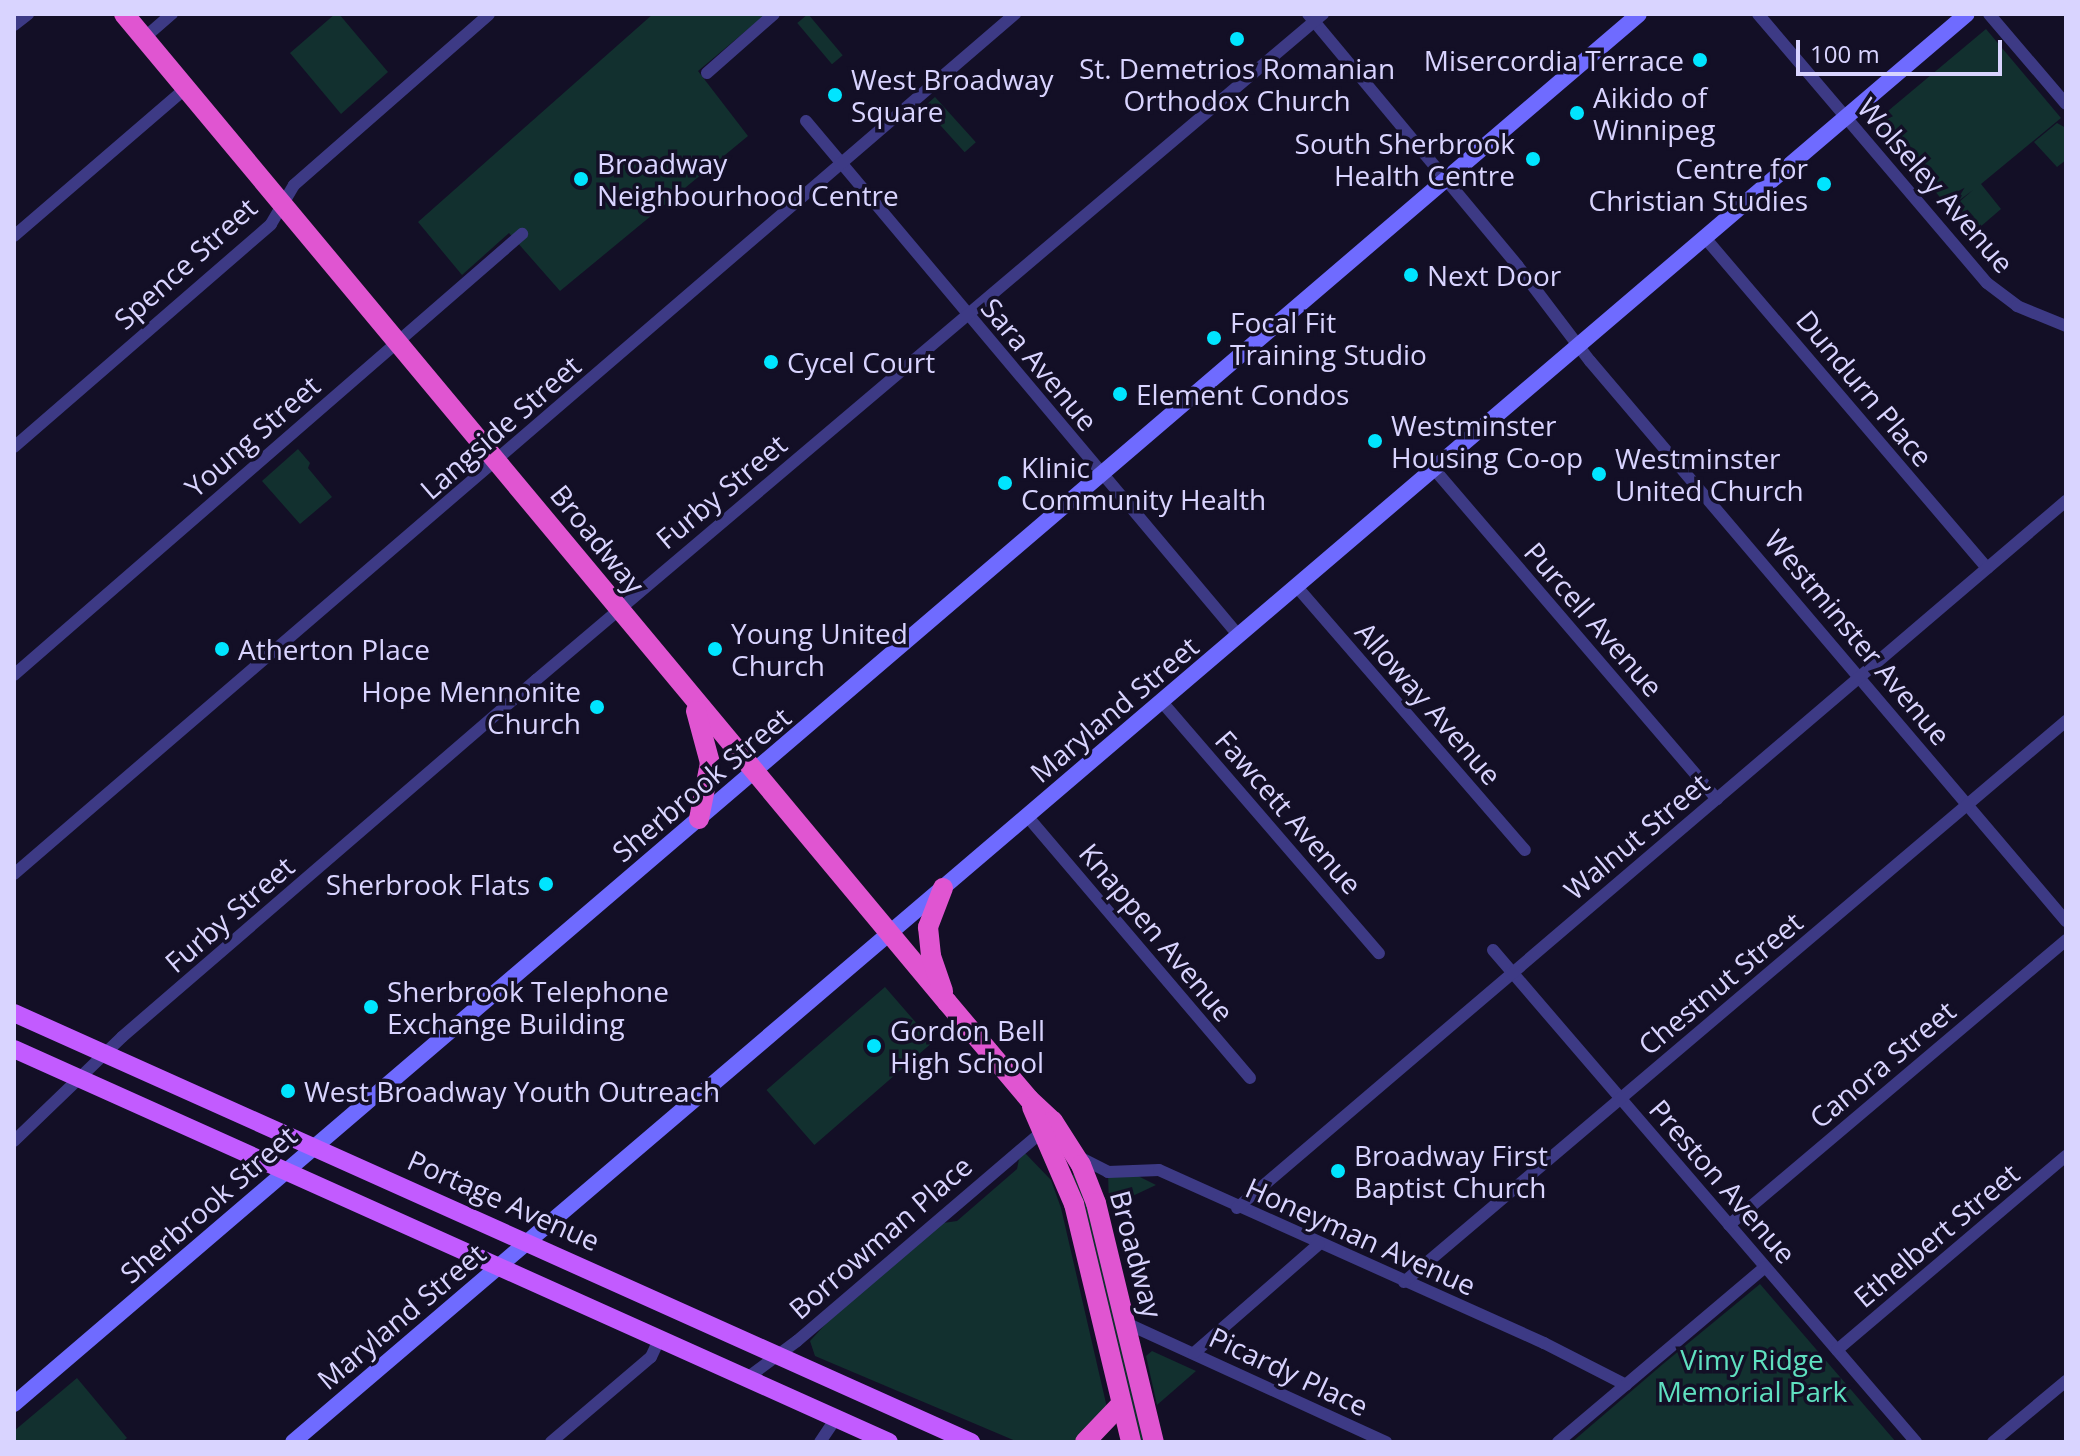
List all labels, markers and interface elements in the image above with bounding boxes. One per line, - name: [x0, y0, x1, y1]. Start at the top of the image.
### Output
- scale bar: [1800, 24, 2006, 74]
- marker: St. Demetrios Romanian Orthodox Church: [1228, 30, 1246, 48]
- text: 100 m: [1810, 37, 1880, 70]
- place label: Misercordia Terrace: [1424, 43, 1684, 77]
- place label: St. Demetrios Romanian Orthodox Church: [1079, 51, 1395, 117]
- marker: Misercordia Terrace: [1691, 51, 1709, 69]
- place label: West Broadway Square: [851, 62, 1054, 128]
- place label: Aikido of Winnipeg: [1593, 80, 1715, 146]
- marker: West Broadway Square: [826, 86, 844, 104]
- street label: Wolseley Avenue: [1851, 91, 2021, 279]
- marker: Aikido of Winnipeg: [1568, 104, 1586, 122]
- place label: South Sherbrook Health Centre: [1295, 126, 1515, 192]
- place label: Broadway Neighbourhood Centre: [597, 146, 899, 212]
- marker: South Sherbrook Health Centre: [1522, 148, 1544, 170]
- place label: Centre for Christian Studies: [1589, 151, 1808, 217]
- marker: Broadway Neighbourhood Centre: [572, 170, 590, 188]
- marker: Centre for Christian Studies: [1815, 175, 1833, 193]
- street label: Spence Street: [107, 190, 263, 336]
- place label: Next Door: [1427, 258, 1561, 292]
- marker: Next Door: [1402, 266, 1420, 284]
- street label: Sara Avenue: [975, 291, 1105, 437]
- street label: Dundurn Place: [1790, 303, 1940, 473]
- place label: Focal Fit Training Studio: [1230, 305, 1427, 371]
- marker: Focal Fit Training Studio: [1205, 329, 1223, 347]
- place label: Cycel Court: [787, 345, 935, 379]
- street label: Langside Street: [413, 348, 587, 506]
- marker: Cycel Court: [762, 353, 780, 371]
- street label: Young Street: [178, 368, 326, 504]
- place label: Element Condos: [1136, 377, 1349, 411]
- marker: Element Condos: [1111, 385, 1129, 403]
- place label: Westminster Housing Co-op: [1391, 408, 1583, 474]
- street label: Furby Street: [649, 427, 793, 555]
- marker: Westminster Housing Co-op: [1366, 432, 1384, 450]
- place label: Westminster United Church: [1615, 441, 1804, 507]
- place label: Klinic Community Health: [1021, 450, 1266, 516]
- marker: Westminster United Church: [1590, 465, 1608, 483]
- marker: Klinic Community Health: [996, 474, 1014, 492]
- street label: Broadway: [544, 478, 652, 600]
- street label: Westminster Avenue: [1758, 523, 1958, 751]
- street label: Purcell Avenue: [1518, 535, 1670, 703]
- street label: Alloway Avenue: [1349, 615, 1509, 791]
- place label: Young United Church: [731, 616, 908, 682]
- street label: Maryland Street: [1023, 629, 1205, 789]
- place label: Atherton Place: [238, 632, 430, 666]
- marker: Atherton Place: [213, 640, 231, 658]
- marker: Young United Church: [706, 640, 724, 658]
- place label: Hope Mennonite Church: [361, 674, 581, 740]
- marker: Hope Mennonite Church: [588, 698, 606, 716]
- street label: Sherbrook Street: [605, 700, 797, 868]
- street label: Fawcett Avenue: [1209, 723, 1369, 901]
- street label: Walnut Street: [1557, 766, 1715, 906]
- street label: Knappen Avenue: [1073, 836, 1241, 1028]
- street label: Furby Street: [158, 849, 300, 979]
- place label: Sherbrook Flats: [326, 867, 530, 901]
- marker: Sherbrook Flats: [537, 875, 555, 893]
- street label: Chestnut Street: [1631, 905, 1809, 1061]
- place label: Sherbrook Telephone Exchange Building: [387, 974, 669, 1040]
- street label: Canora Street: [1802, 993, 1962, 1135]
- marker: Sherbrook Telephone Exchange Building: [362, 998, 380, 1016]
- place label: Gordon Bell High School: [890, 1013, 1045, 1079]
- marker: Gordon Bell High School: [865, 1037, 883, 1055]
- place label: West Broadway Youth Outreach: [304, 1074, 720, 1108]
- marker: West Broadway Youth Outreach: [279, 1082, 297, 1100]
- street label: Preston Avenue: [1643, 1092, 1803, 1270]
- street label: Sherbrook Street: [113, 1118, 303, 1290]
- place label: Broadway First Baptist Church: [1354, 1138, 1548, 1204]
- street label: Portage Avenue: [403, 1143, 605, 1257]
- street label: Borrowman Place: [782, 1149, 978, 1325]
- street label: Ethelbert Street: [1847, 1156, 2025, 1314]
- marker: Broadway First Baptist Church: [1329, 1162, 1347, 1180]
- street label: Honeyman Avenue: [1241, 1170, 1481, 1302]
- street label: Broadway: [1104, 1187, 1170, 1321]
- street label: Maryland Street: [310, 1236, 492, 1396]
- street label: Picardy Place: [1204, 1320, 1374, 1422]
- park label: Vimy Ridge Memorial Park: [1657, 1342, 1847, 1408]

